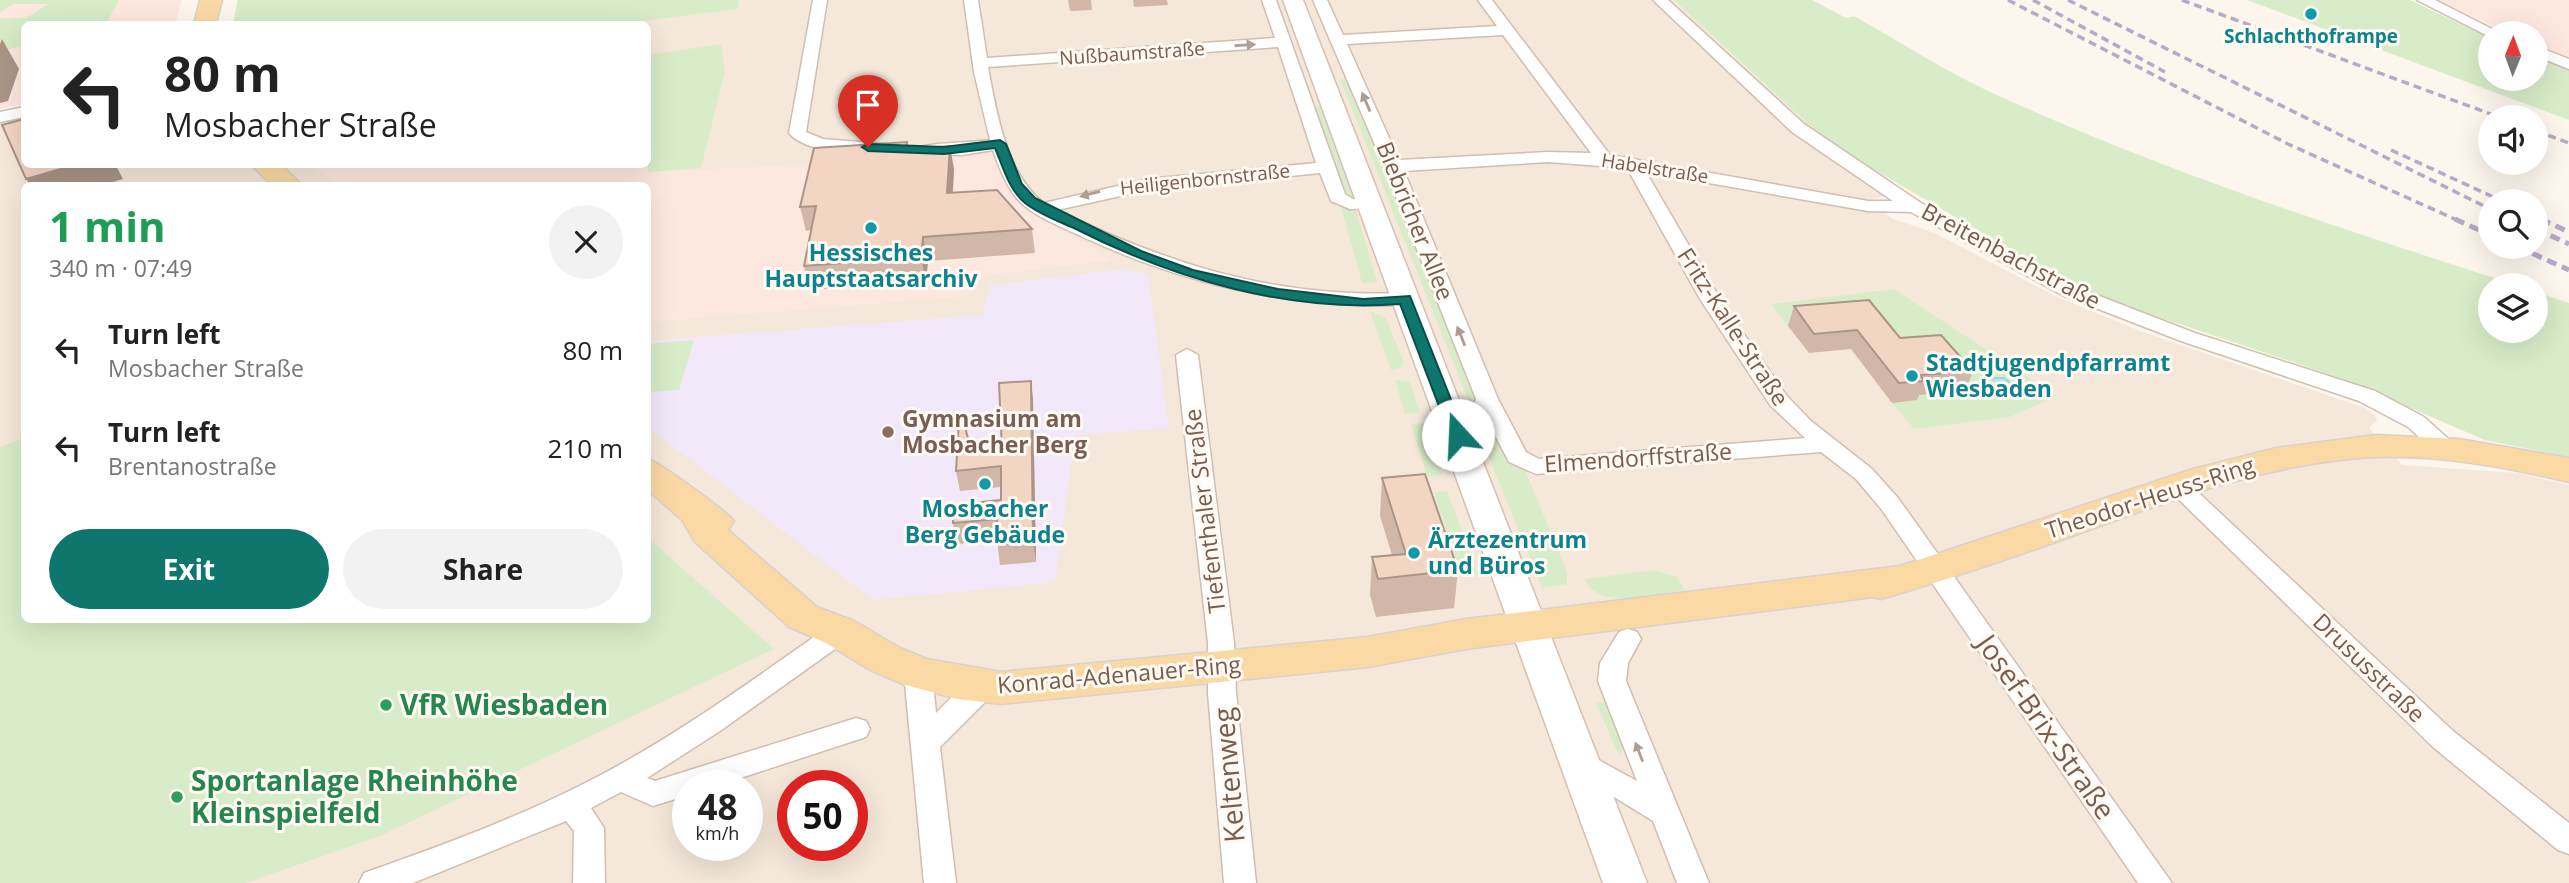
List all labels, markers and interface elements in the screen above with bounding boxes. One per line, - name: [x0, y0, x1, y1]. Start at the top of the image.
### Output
- marker: Schlachthoframpe: [2303, 6, 2319, 22]
- north arrow: [2478, 21, 2548, 91]
- map controls: [2478, 21, 2548, 343]
- place label: Schlachthoframpe: [2224, 23, 2398, 49]
- street label: Nußbaumstraße: [1058, 35, 1206, 71]
- one-way arrow: [1234, 39, 1256, 50]
- text: 80 m: [164, 40, 281, 106]
- icon: left: [49, 49, 140, 140]
- pin: [838, 75, 898, 147]
- icon: arrive: [849, 86, 887, 124]
- one-way arrow: [1360, 92, 1372, 112]
- text: Mosbacher Straße: [164, 103, 437, 146]
- button: sound: [2478, 105, 2548, 175]
- street label: Biebricher Allee: [1370, 137, 1462, 305]
- street label: Habelstraße: [1599, 147, 1711, 189]
- street label: Heiligenbornstraße: [1119, 157, 1291, 201]
- one-way arrow: [1079, 189, 1101, 200]
- button: search: [2478, 189, 2548, 259]
- street label: Breitenbachstraße: [1916, 194, 2107, 316]
- text: 1 min: [49, 197, 166, 254]
- button: close: [549, 205, 623, 279]
- marker: Hessisches Hauptstaatsarchiv: [863, 220, 879, 236]
- place label: Hessisches Hauptstaatsarchiv: [764, 236, 978, 294]
- street label: Fritz-Kalle-Straße: [1671, 241, 1797, 412]
- text: 340 m · 07:49: [49, 252, 192, 284]
- button: layers: [2478, 273, 2548, 343]
- text: Turn left: [108, 316, 220, 352]
- one-way arrow: [1456, 325, 1467, 346]
- icon: left: [49, 331, 87, 369]
- text: 80 m: [562, 332, 623, 368]
- place label: Stadtjugendpfarramt Wiesbaden: [1926, 346, 2170, 404]
- text: Mosbacher Straße: [108, 352, 304, 384]
- marker: Stadtjugendpfarramt Wiesbaden: [1904, 368, 1920, 384]
- position arrow: [1421, 398, 1495, 472]
- place label: Gymnasium am Mosbacher Berg: [902, 402, 1087, 460]
- street label: Tiefenthaler Straße: [1176, 407, 1232, 615]
- text: Turn left: [108, 414, 220, 450]
- marker: Gymnasium am Mosbacher Berg: [880, 424, 896, 440]
- icon: left: [49, 429, 87, 467]
- text: 210 m: [548, 430, 623, 466]
- street label: Elmendorffstraße: [1543, 434, 1733, 480]
- street label: Theodor-Heuss-Ring: [2041, 448, 2259, 546]
- text: Brentanostraße: [108, 450, 277, 482]
- marker: Mosbacher Berg Gebäude: [977, 476, 993, 492]
- place label: Mosbacher Berg Gebäude: [905, 492, 1065, 550]
- place label: Ärztezentrum und Büros: [1428, 523, 1587, 581]
- button: Exit: [49, 529, 329, 609]
- button: Share: [343, 529, 623, 609]
- marker: Ärztezentrum und Büros: [1406, 545, 1422, 561]
- street label: Drususstraße: [2307, 605, 2433, 729]
- street label: Josef-Brix-Straße: [1967, 624, 2125, 826]
- street label: Konrad-Adenauer-Ring: [996, 647, 1243, 701]
- place label: VfR Wiesbaden: [400, 685, 608, 723]
- marker: VfR Wiesbaden: [378, 697, 394, 713]
- street label: Keltenweg: [1203, 706, 1253, 844]
- one-way arrow: [1633, 742, 1644, 763]
- place label: Sportanlage Rheinhöhe Kleinspielfeld: [191, 761, 518, 831]
- speed limit sign: 50: [777, 770, 868, 861]
- text: 48: [697, 783, 738, 830]
- marker: Sportanlage Rheinhöhe Kleinspielfeld: [169, 789, 185, 805]
- text: km/h: [696, 821, 739, 845]

